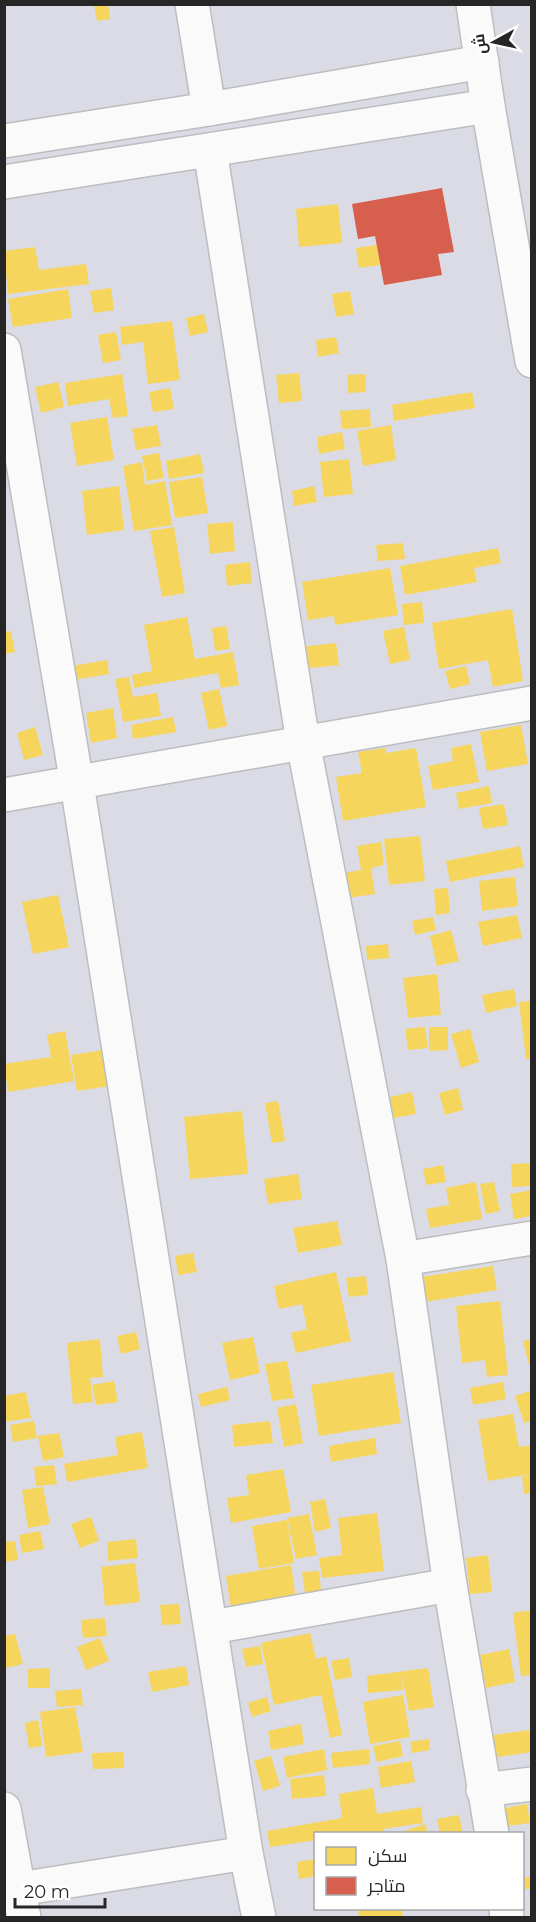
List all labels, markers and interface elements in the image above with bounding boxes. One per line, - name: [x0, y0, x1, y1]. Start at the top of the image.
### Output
- north arrow: [464, 12, 524, 72]
- text: ش: [469, 33, 490, 56]
- legend: [314, 1832, 524, 1910]
- text: سكن: [368, 1845, 407, 1867]
- scale bar: [15, 1871, 105, 1909]
- text: متاجر: [367, 1875, 406, 1897]
- text: 20 m: [24, 1881, 70, 1903]

